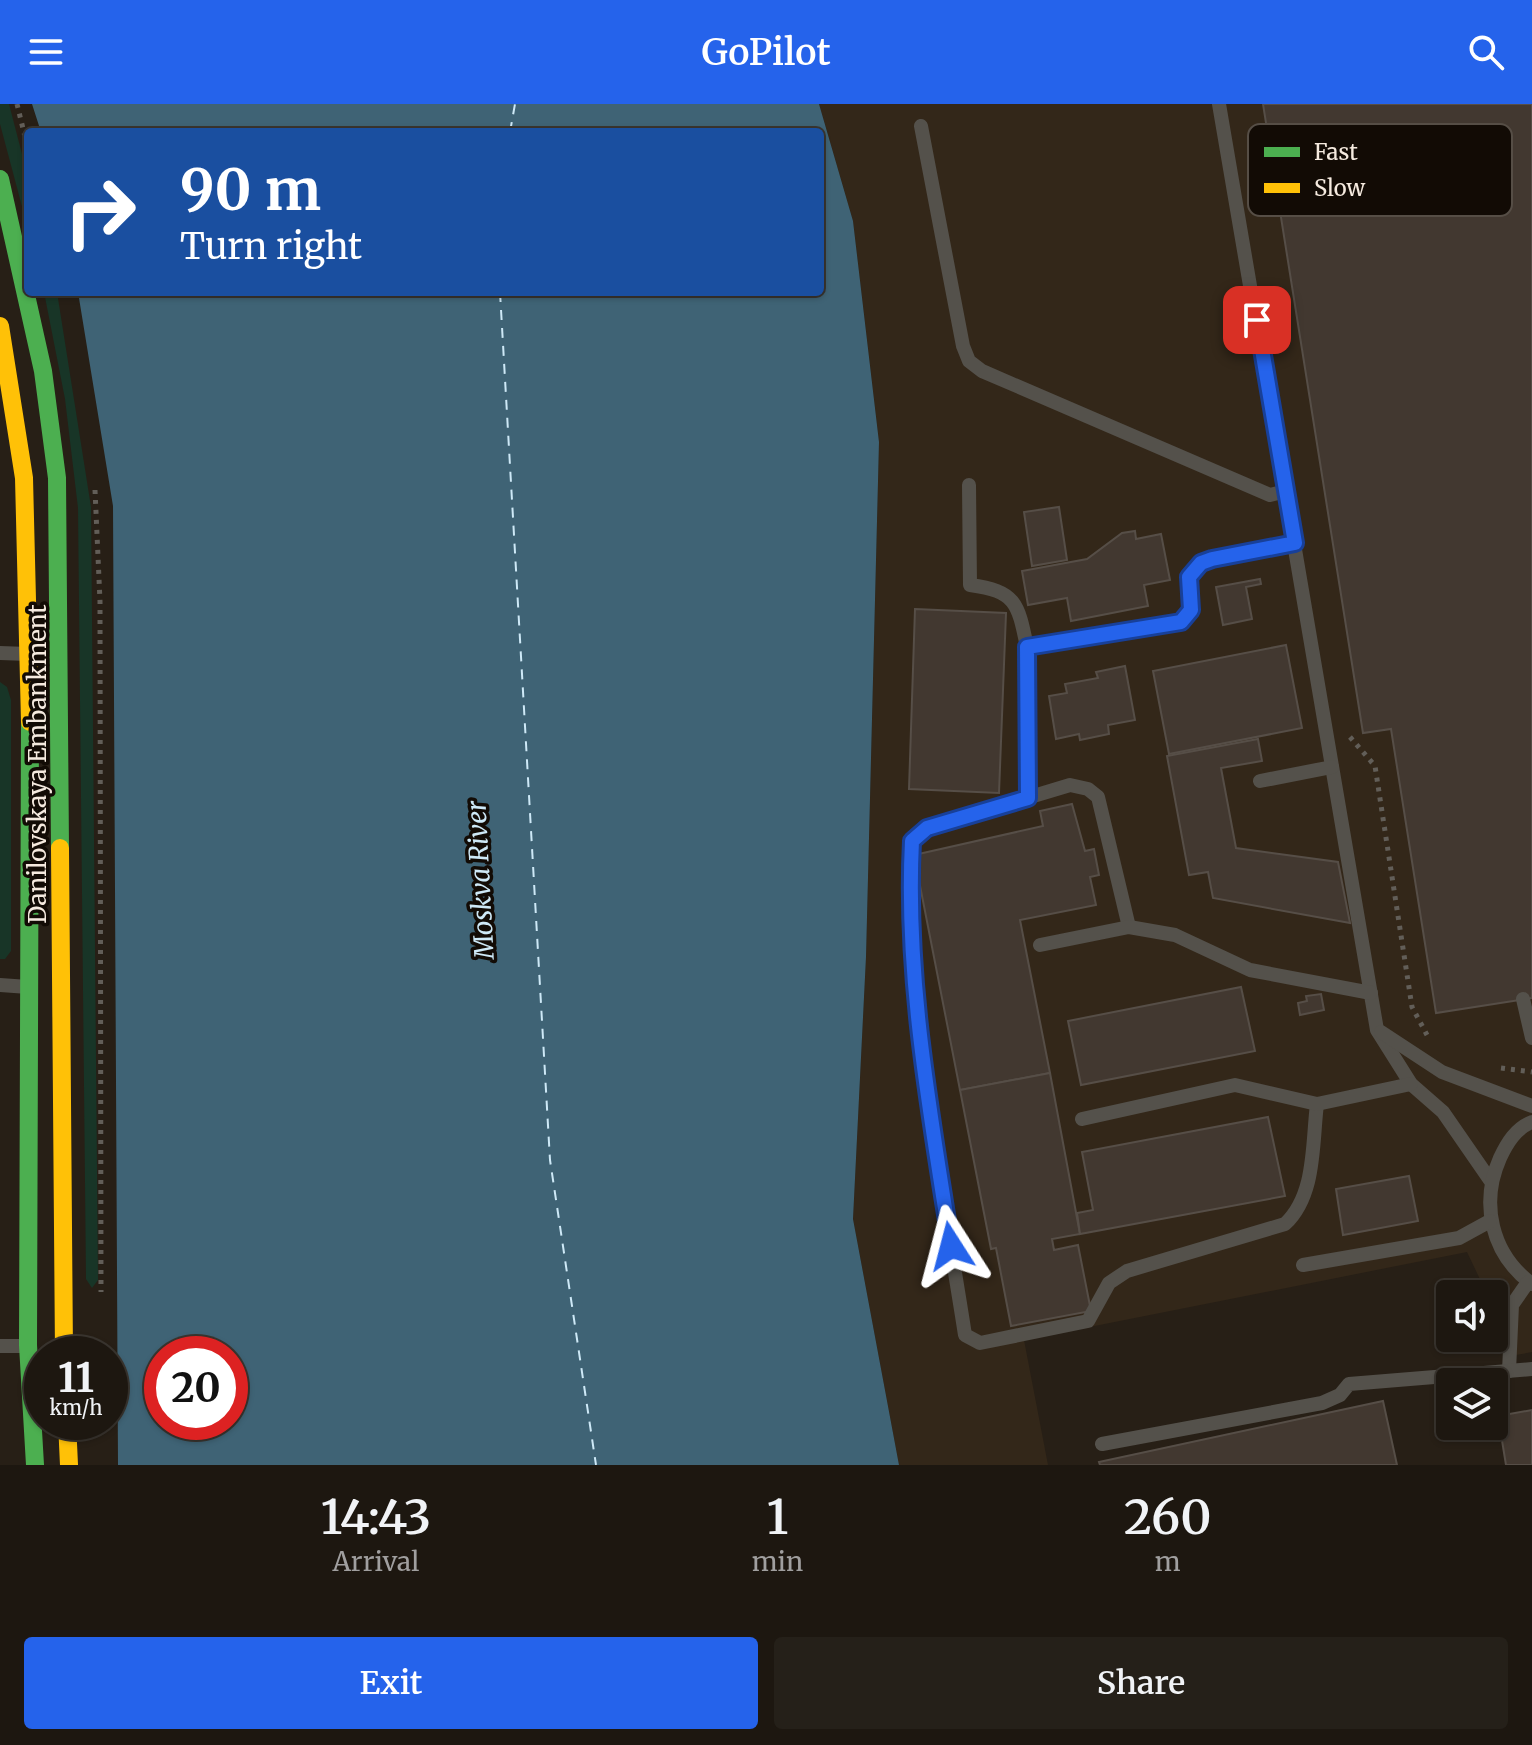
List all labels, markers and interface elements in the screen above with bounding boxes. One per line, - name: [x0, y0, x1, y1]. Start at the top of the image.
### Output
- icon: menu: [24, 30, 68, 74]
- text: GoPilot: [701, 30, 831, 75]
- icon: search: [1464, 30, 1508, 74]
- legend: [1248, 124, 1512, 216]
- text: Fast: [1314, 138, 1358, 166]
- text: 90 m: [180, 155, 321, 225]
- icon: right: [48, 160, 152, 264]
- text: Slow: [1314, 174, 1365, 202]
- text: Turn right: [180, 224, 362, 269]
- pin: [1223, 286, 1291, 354]
- icon: arrive: [1235, 298, 1279, 342]
- street label: Danilovskaya Embankment: [22, 604, 53, 924]
- water label: Moskva River: [459, 799, 501, 961]
- position arrow: [909, 1204, 993, 1288]
- map controls: [1436, 1280, 1508, 1440]
- button: sound: [1436, 1280, 1508, 1352]
- speed limit sign: 20: [144, 1336, 248, 1440]
- text: 11: [58, 1353, 94, 1403]
- button: layers: [1436, 1368, 1508, 1440]
- text: km/h: [50, 1395, 102, 1420]
- text: 14:43: [321, 1487, 431, 1547]
- text: 1: [766, 1487, 788, 1547]
- text: 260: [1124, 1487, 1211, 1547]
- text: Arrival: [332, 1545, 419, 1578]
- text: min: [752, 1545, 803, 1578]
- text: m: [1155, 1545, 1180, 1578]
- button: Exit: [24, 1637, 758, 1729]
- button: Share: [774, 1637, 1508, 1729]

